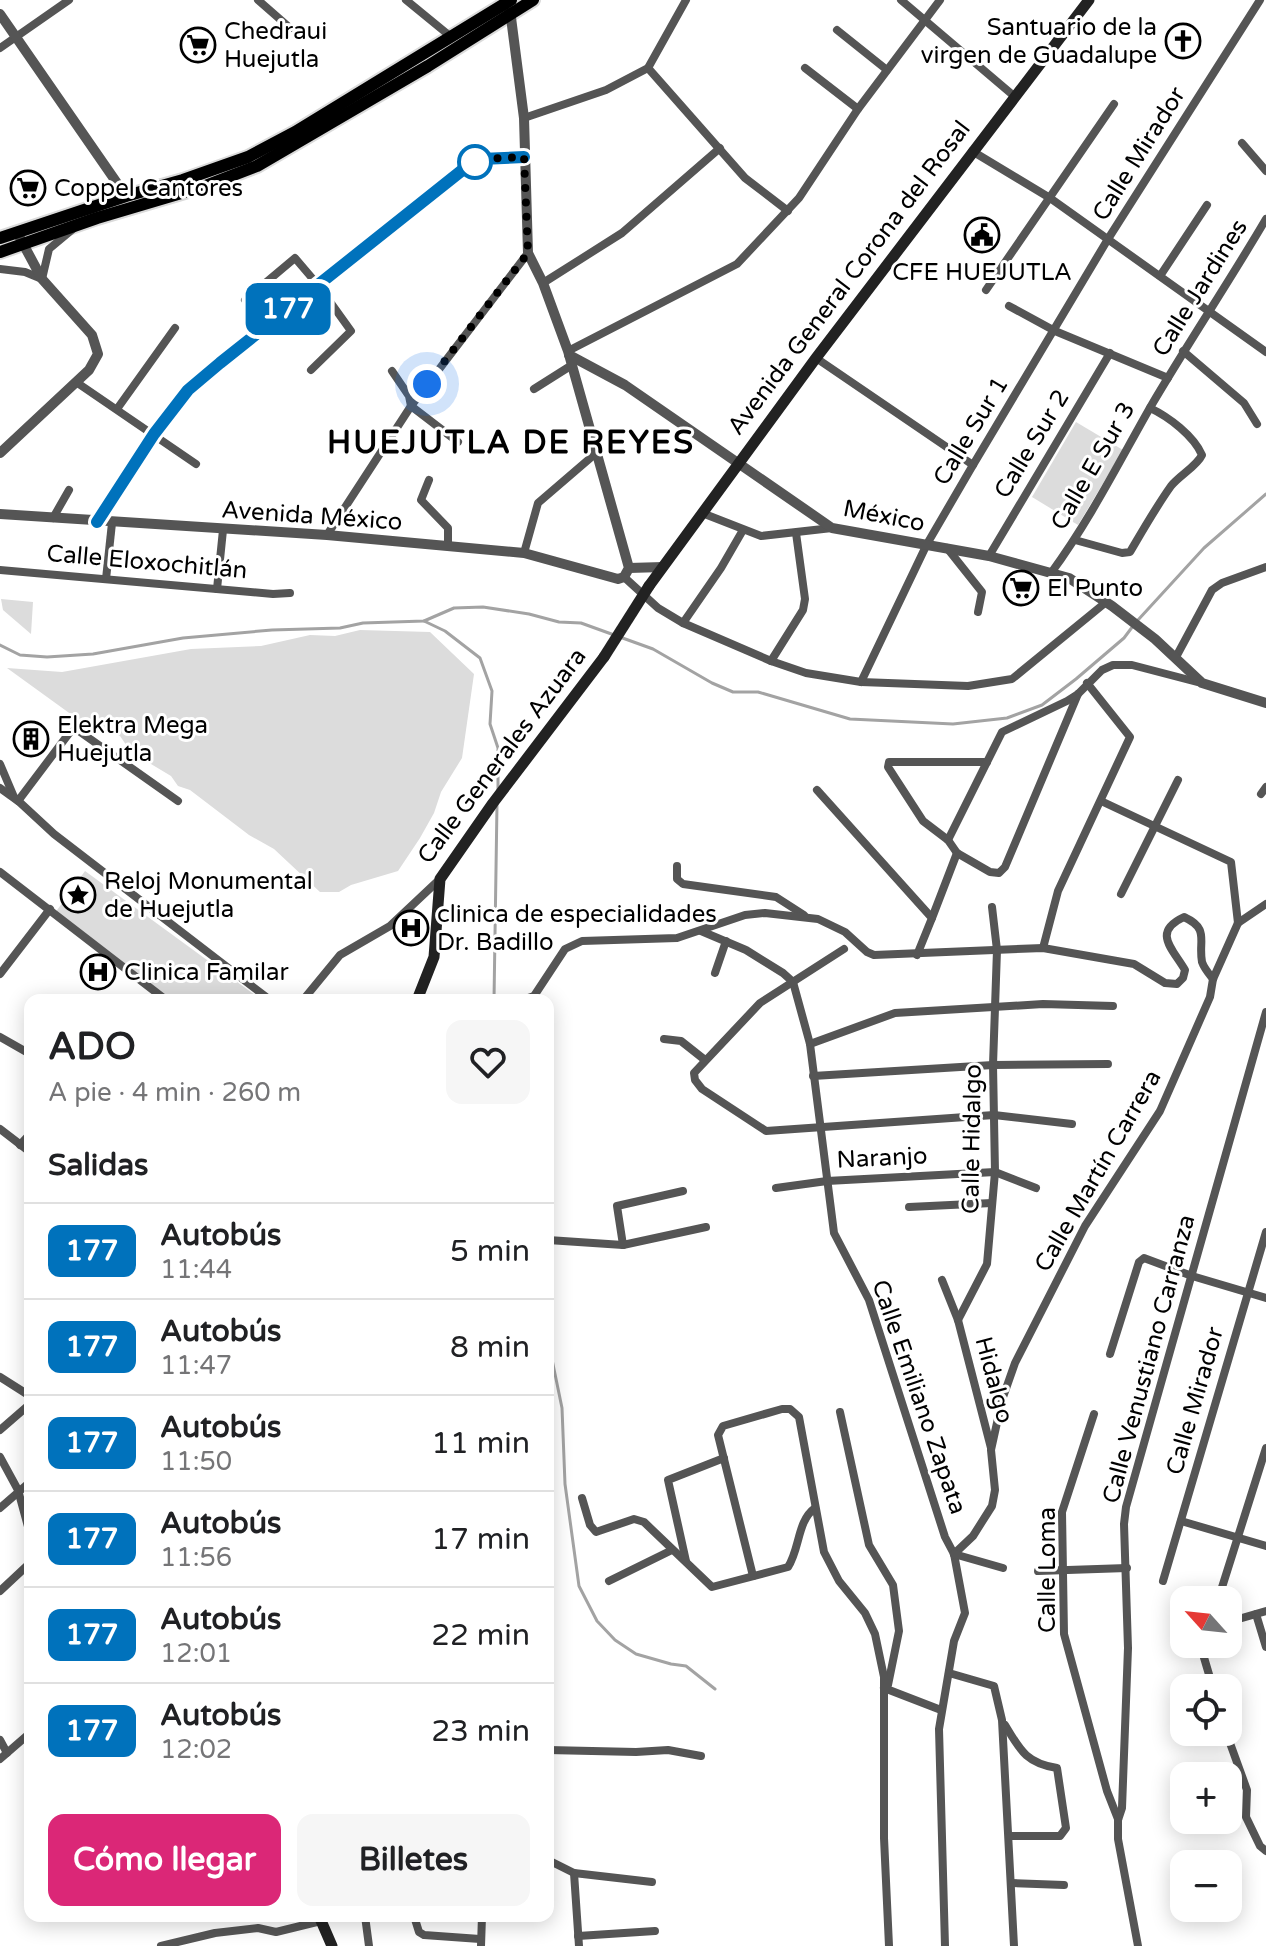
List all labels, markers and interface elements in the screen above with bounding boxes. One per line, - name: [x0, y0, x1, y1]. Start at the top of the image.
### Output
- place label: Santuario de la virgen de Guadalupe: [921, 13, 1157, 70]
- place label: Chedraui Huejutla: [224, 17, 327, 74]
- church icon: Santuario de la virgen de Guadalupe: [1164, 22, 1202, 60]
- supermarket icon: Chedraui Huejutla: [179, 26, 217, 64]
- street label: Calle Mirador: [1086, 81, 1192, 226]
- street label: Avenida General Corona del Rosal: [721, 115, 977, 441]
- unlabelled marker: [458, 145, 492, 179]
- supermarket icon: Coppel Cantores: [9, 169, 47, 207]
- place label: Coppel Cantores: [54, 174, 243, 203]
- street label: Calle Jardines: [1146, 214, 1254, 362]
- public building icon: CFE HUEJUTLA: [963, 216, 1001, 254]
- place label: CFE HUEJUTLA: [892, 258, 1072, 287]
- line badge: 177: [242, 283, 334, 335]
- text: 177: [262, 292, 314, 326]
- your location: [407, 364, 447, 404]
- street label: Calle Sur 1: [927, 371, 1015, 491]
- street label: Calle Sur 2: [988, 384, 1076, 504]
- street label: Calle E Sur 3: [1045, 397, 1141, 535]
- district label: HUEJUTLA DE REYES: [327, 424, 695, 462]
- street label: México: [841, 494, 927, 538]
- street label: Avenida México: [221, 495, 403, 537]
- street label: Calle Eloxochitlán: [45, 539, 249, 585]
- supermarket icon: El Punto: [1002, 569, 1040, 607]
- place label: El Punto: [1047, 574, 1143, 603]
- street label: Calle Generales Azuara: [411, 642, 593, 870]
- place label: Elektra Mega Huejutla: [57, 711, 208, 768]
- building icon: Elektra Mega Huejutla: [12, 720, 50, 758]
- place label: Reloj Monumental de Huejutla: [104, 867, 313, 924]
- place icon: Reloj Monumental de Huejutla: [59, 876, 97, 914]
- place label: clinica de especialidades Dr. Badillo: [437, 900, 717, 957]
- hospital icon: clinica de especialidades Dr. Badillo: [392, 909, 430, 947]
- hospital icon: Clinica Familar: [79, 953, 117, 991]
- place label: Clinica Familar: [124, 958, 289, 987]
- button: heart: [446, 1020, 530, 1104]
- text: ADO: [48, 1024, 136, 1070]
- street label: Calle Hidalgo: [956, 1064, 988, 1214]
- street label: Calle Martín Carrera: [1028, 1065, 1168, 1277]
- text: A pie · 4 min · 260 m: [48, 1077, 301, 1108]
- street label: Naranjo: [836, 1141, 928, 1175]
- text: Salidas: [48, 1147, 148, 1184]
- street label: Calle Venustiano Carranza: [1096, 1212, 1202, 1506]
- text: Autobús: [160, 1217, 281, 1254]
- text: 5 min: [450, 1233, 530, 1270]
- text: 177: [66, 1234, 118, 1268]
- text: 11:44: [160, 1254, 232, 1285]
- street label: Calle Emiliano Zapata: [865, 1276, 973, 1518]
- text: Autobús: [160, 1313, 281, 1350]
- street label: Calle Mirador: [1160, 1323, 1230, 1478]
- text: 8 min: [450, 1329, 530, 1366]
- text: 177: [66, 1330, 118, 1364]
- street label: Hidalgo: [969, 1334, 1019, 1426]
- text: 11:47: [160, 1350, 232, 1381]
- text: Autobús: [160, 1409, 281, 1446]
- text: 11 min: [431, 1425, 530, 1462]
- text: 177: [66, 1426, 118, 1460]
- text: 11:50: [160, 1446, 232, 1477]
- text: Autobús: [160, 1505, 281, 1542]
- street label: Calle Loma: [1033, 1507, 1062, 1633]
- text: 17 min: [431, 1521, 530, 1558]
- text: 177: [66, 1522, 118, 1556]
- text: 11:56: [160, 1542, 232, 1573]
- north arrow: [1170, 1586, 1242, 1658]
- map controls: [1170, 1586, 1242, 1922]
- text: Autobús: [160, 1601, 281, 1638]
- text: 22 min: [431, 1617, 530, 1654]
- text: 177: [66, 1618, 118, 1652]
- text: 12:01: [160, 1638, 232, 1669]
- button: locate: [1170, 1674, 1242, 1746]
- text: Autobús: [160, 1697, 281, 1734]
- text: 23 min: [431, 1713, 530, 1750]
- text: 177: [66, 1714, 118, 1748]
- text: 12:02: [160, 1734, 232, 1765]
- button: +: [1170, 1762, 1242, 1834]
- button: Cómo llegar: [48, 1814, 281, 1906]
- button: Billetes: [297, 1814, 530, 1906]
- button: −: [1170, 1850, 1242, 1922]

